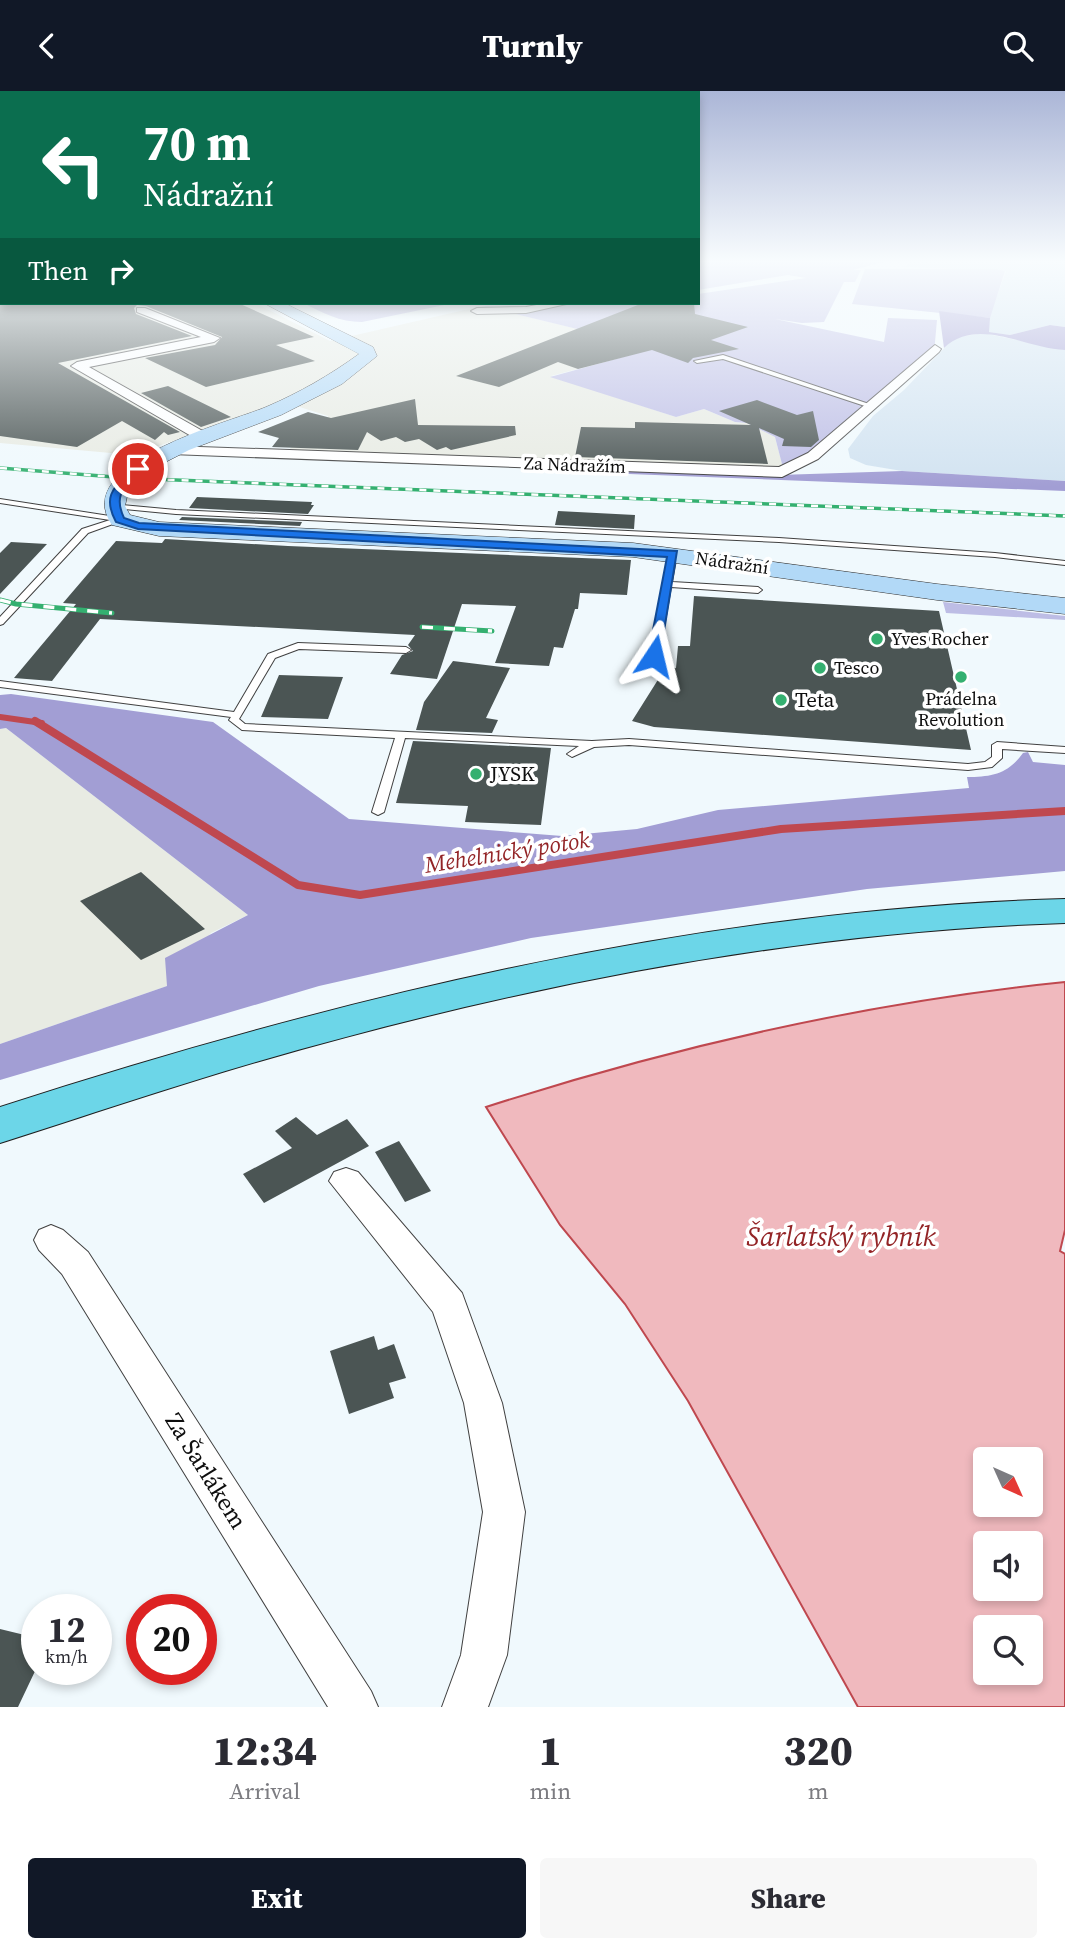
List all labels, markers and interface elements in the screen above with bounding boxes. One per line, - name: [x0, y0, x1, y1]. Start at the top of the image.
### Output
- text: Turnly: [482, 24, 583, 68]
- icon: back: [28, 27, 66, 65]
- icon: search: [999, 27, 1037, 65]
- text: 70 m: [143, 109, 251, 176]
- icon: left: [28, 119, 119, 210]
- text: Nádražní: [143, 173, 274, 217]
- icon: right: [102, 252, 140, 290]
- text: Then: [28, 253, 88, 289]
- pin: [108, 439, 168, 499]
- icon: arrive: [119, 450, 157, 488]
- street label: Za Nádražím: [524, 450, 626, 479]
- street label: Nádražní: [694, 545, 770, 580]
- position arrow: [617, 619, 691, 693]
- place label: Yves Rocher: [891, 626, 989, 651]
- marker: Yves Rocher: [869, 631, 885, 647]
- place label: Tesco: [834, 655, 879, 680]
- marker: Tesco: [812, 660, 828, 676]
- marker: Prádelna Revolution: [953, 669, 969, 685]
- place label: Teta: [795, 685, 835, 714]
- place label: Prádelna Revolution: [918, 686, 1004, 732]
- marker: Teta: [773, 692, 789, 708]
- place label: JYSK: [489, 759, 535, 788]
- marker: JYSK: [468, 766, 484, 782]
- water label: Mehelnický potok: [421, 823, 592, 881]
- water label: Šarlatský rybník: [746, 1217, 937, 1255]
- street label: Za Šarlákem: [158, 1406, 255, 1535]
- north arrow: [973, 1447, 1043, 1517]
- map controls: [973, 1447, 1043, 1685]
- button: sound: [973, 1531, 1043, 1601]
- speed limit sign: 20: [126, 1594, 217, 1685]
- text: 12: [48, 1606, 85, 1654]
- button: search: [973, 1615, 1043, 1685]
- text: km/h: [45, 1644, 88, 1669]
- text: 12:34: [212, 1721, 317, 1779]
- text: 1: [539, 1721, 562, 1779]
- text: 320: [783, 1721, 853, 1779]
- text: Arrival: [229, 1775, 300, 1807]
- text: min: [530, 1775, 571, 1807]
- text: m: [808, 1775, 828, 1807]
- button: Exit: [28, 1858, 526, 1938]
- button: Share: [540, 1858, 1037, 1938]

